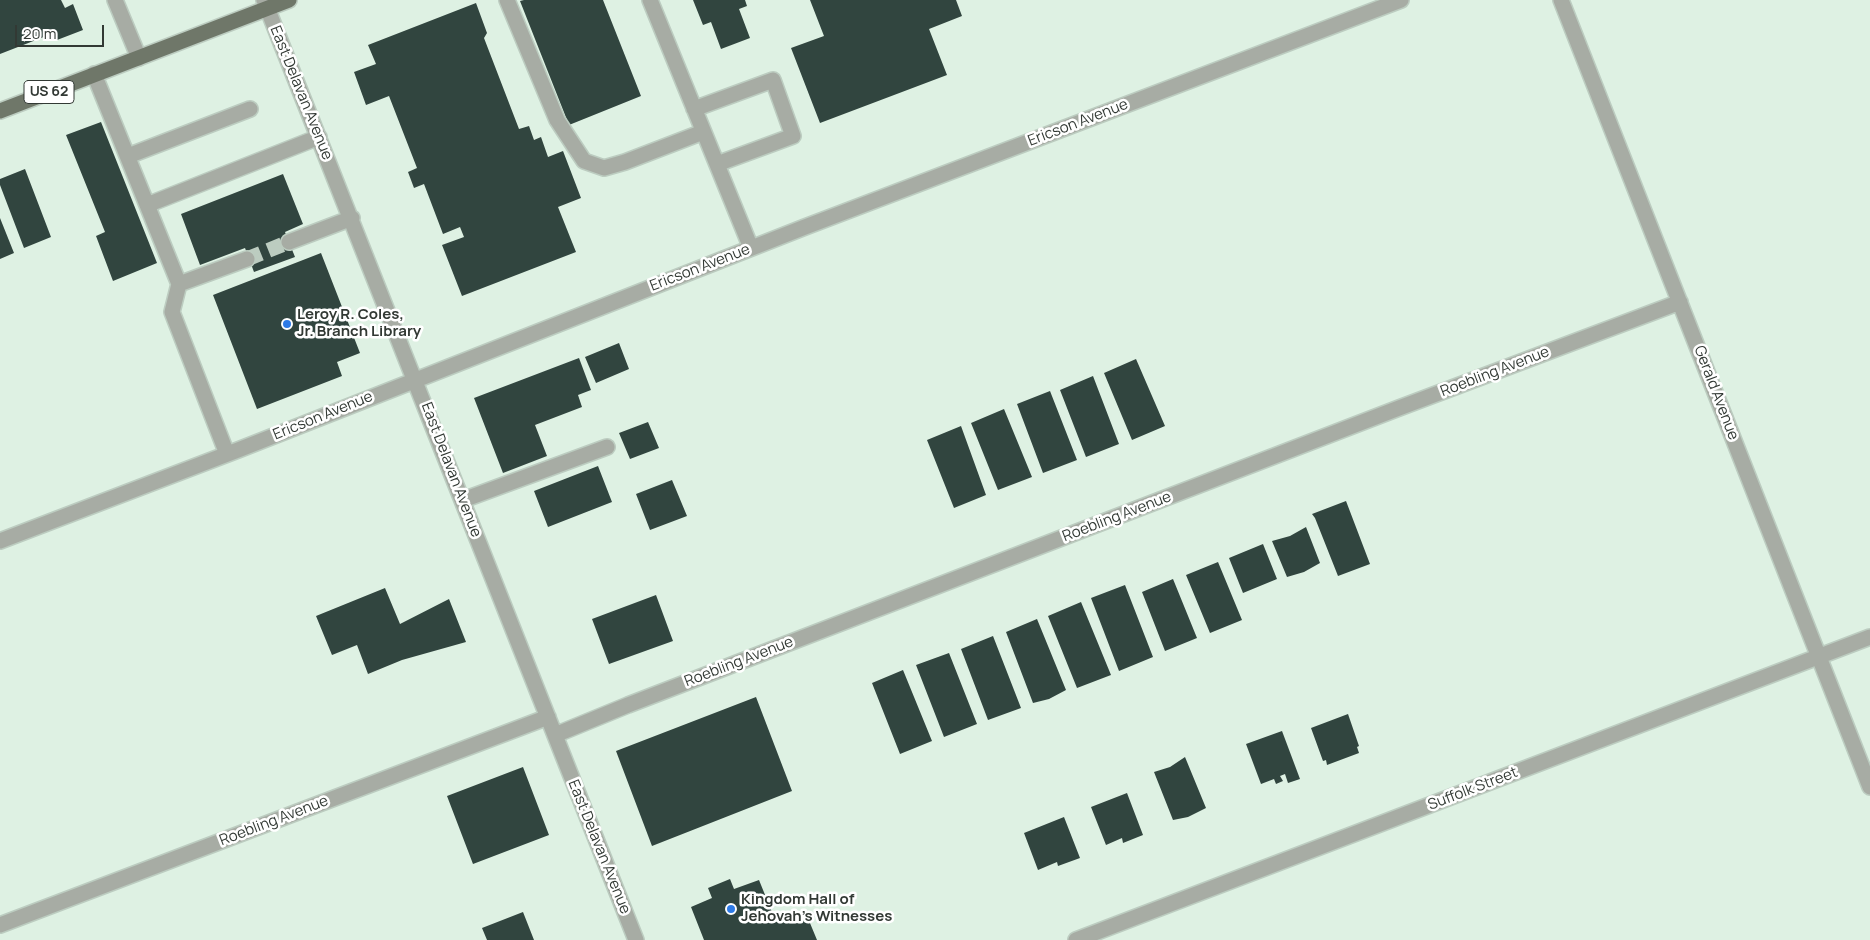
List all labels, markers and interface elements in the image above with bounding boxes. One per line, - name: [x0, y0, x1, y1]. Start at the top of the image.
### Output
- scale bar: [18, 15, 106, 47]
- text: 20 m: [23, 23, 56, 44]
- street label: East Delavan Avenue: [266, 23, 336, 163]
- road number: US 62: [24, 80, 74, 104]
- street label: Ericson Avenue: [1025, 96, 1131, 150]
- street label: Ericson Avenue: [647, 241, 753, 295]
- place label: Leroy R. Coles, Jr. Branch Library: [297, 306, 421, 341]
- marker: Leroy R. Coles, Jr. Branch Library: [281, 318, 293, 330]
- street label: Roebling Avenue: [1438, 343, 1552, 401]
- street label: Gerald Avenue: [1690, 343, 1742, 443]
- street label: Ericson Avenue: [271, 388, 375, 444]
- street label: East Delavan Avenue: [417, 400, 485, 540]
- street label: Roebling Avenue: [1060, 488, 1174, 546]
- street label: Roebling Avenue: [682, 633, 796, 691]
- street label: Suffolk Street: [1426, 764, 1520, 814]
- street label: East Delavan Avenue: [564, 777, 634, 917]
- street label: Roebling Avenue: [217, 792, 331, 850]
- place label: Kingdom Hall of Jehovah’s Witnesses: [741, 891, 892, 926]
- marker: Kingdom Hall of Jehovah’s Witnesses: [725, 903, 737, 915]

